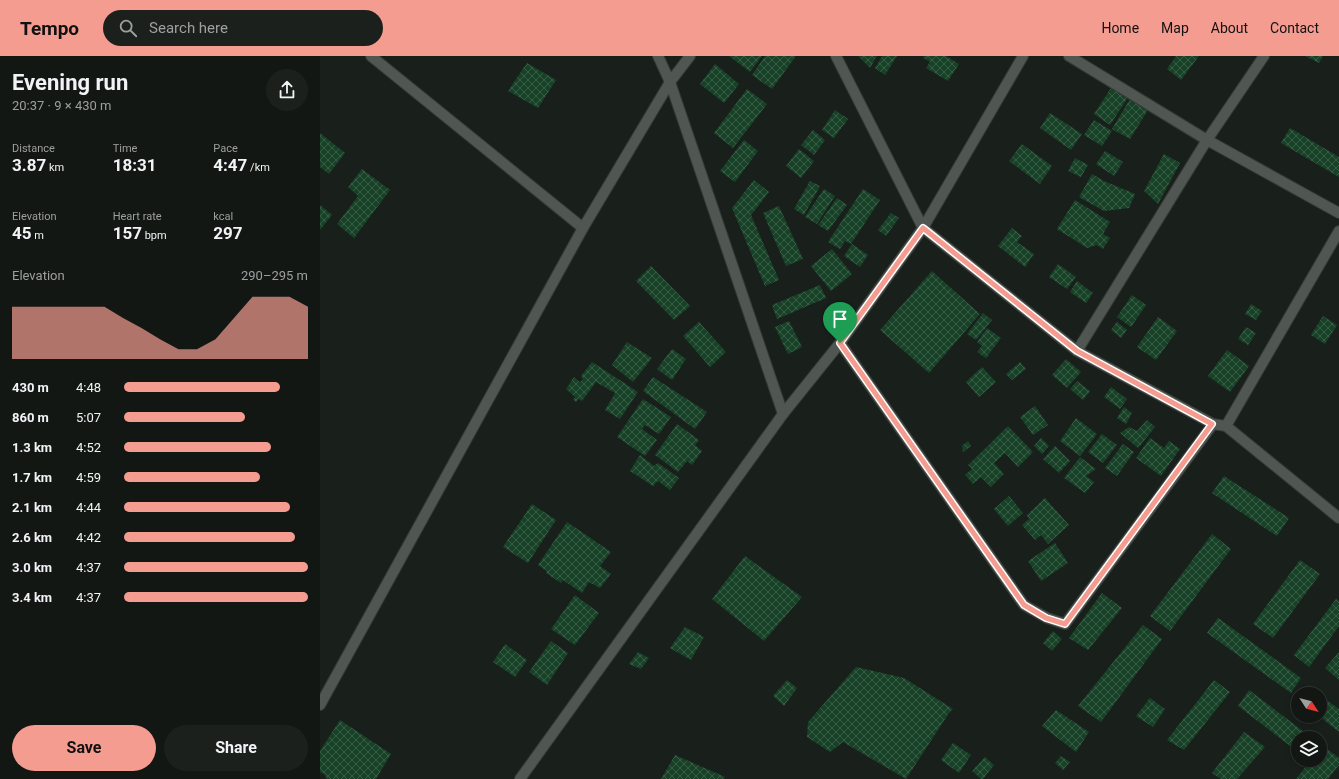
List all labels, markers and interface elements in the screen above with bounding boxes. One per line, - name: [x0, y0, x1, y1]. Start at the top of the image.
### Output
- search box: [103, 10, 383, 46]
- text: Tempo: [20, 17, 79, 40]
- icon: search: [117, 17, 139, 39]
- text: Search here: [149, 19, 228, 37]
- text: Home: [1101, 20, 1139, 36]
- text: Map: [1161, 20, 1189, 36]
- text: About: [1211, 20, 1248, 36]
- text: Contact: [1270, 20, 1319, 36]
- button: share: [266, 69, 308, 111]
- text: Evening run: [12, 70, 128, 95]
- text: 20:37 · 9 × 430 m: [12, 98, 111, 113]
- text: Distance: [12, 142, 55, 155]
- text: Time: [113, 142, 137, 155]
- text: Pace: [213, 142, 238, 155]
- text: 3.87: [12, 155, 46, 175]
- text: 18:31: [113, 155, 156, 175]
- text: 4:47: [213, 155, 247, 175]
- text: km: [46, 161, 64, 174]
- text: /km: [247, 161, 270, 174]
- text: Elevation: [12, 210, 57, 223]
- text: Heart rate: [113, 210, 162, 223]
- text: kcal: [213, 210, 233, 223]
- text: 45: [12, 223, 32, 243]
- text: 157: [113, 223, 142, 243]
- text: 297: [213, 223, 243, 243]
- text: m: [32, 229, 44, 242]
- text: bpm: [142, 229, 167, 242]
- text: Elevation: [12, 268, 65, 283]
- text: 290–295 m: [241, 268, 308, 283]
- pin: [823, 302, 857, 343]
- icon: arrive: [829, 308, 851, 330]
- text: 430 m: [12, 380, 49, 395]
- text: 4:48: [76, 380, 101, 395]
- text: 860 m: [12, 410, 49, 425]
- text: 5:07: [76, 410, 101, 425]
- text: 1.3 km: [12, 440, 52, 455]
- text: 4:52: [76, 440, 101, 455]
- text: 1.7 km: [12, 470, 52, 485]
- text: 4:59: [76, 470, 101, 485]
- text: 2.1 km: [12, 500, 52, 515]
- text: 4:44: [76, 500, 101, 515]
- text: 2.6 km: [12, 530, 52, 545]
- text: 4:42: [76, 530, 101, 545]
- text: 3.0 km: [12, 560, 52, 575]
- text: 4:37: [76, 560, 101, 575]
- text: 3.4 km: [12, 590, 52, 605]
- text: 4:37: [76, 590, 101, 605]
- north arrow: [1291, 687, 1327, 723]
- map controls: [1291, 687, 1327, 767]
- button: Save: [12, 725, 156, 771]
- button: Share: [164, 725, 308, 771]
- button: layers: [1291, 731, 1327, 767]

